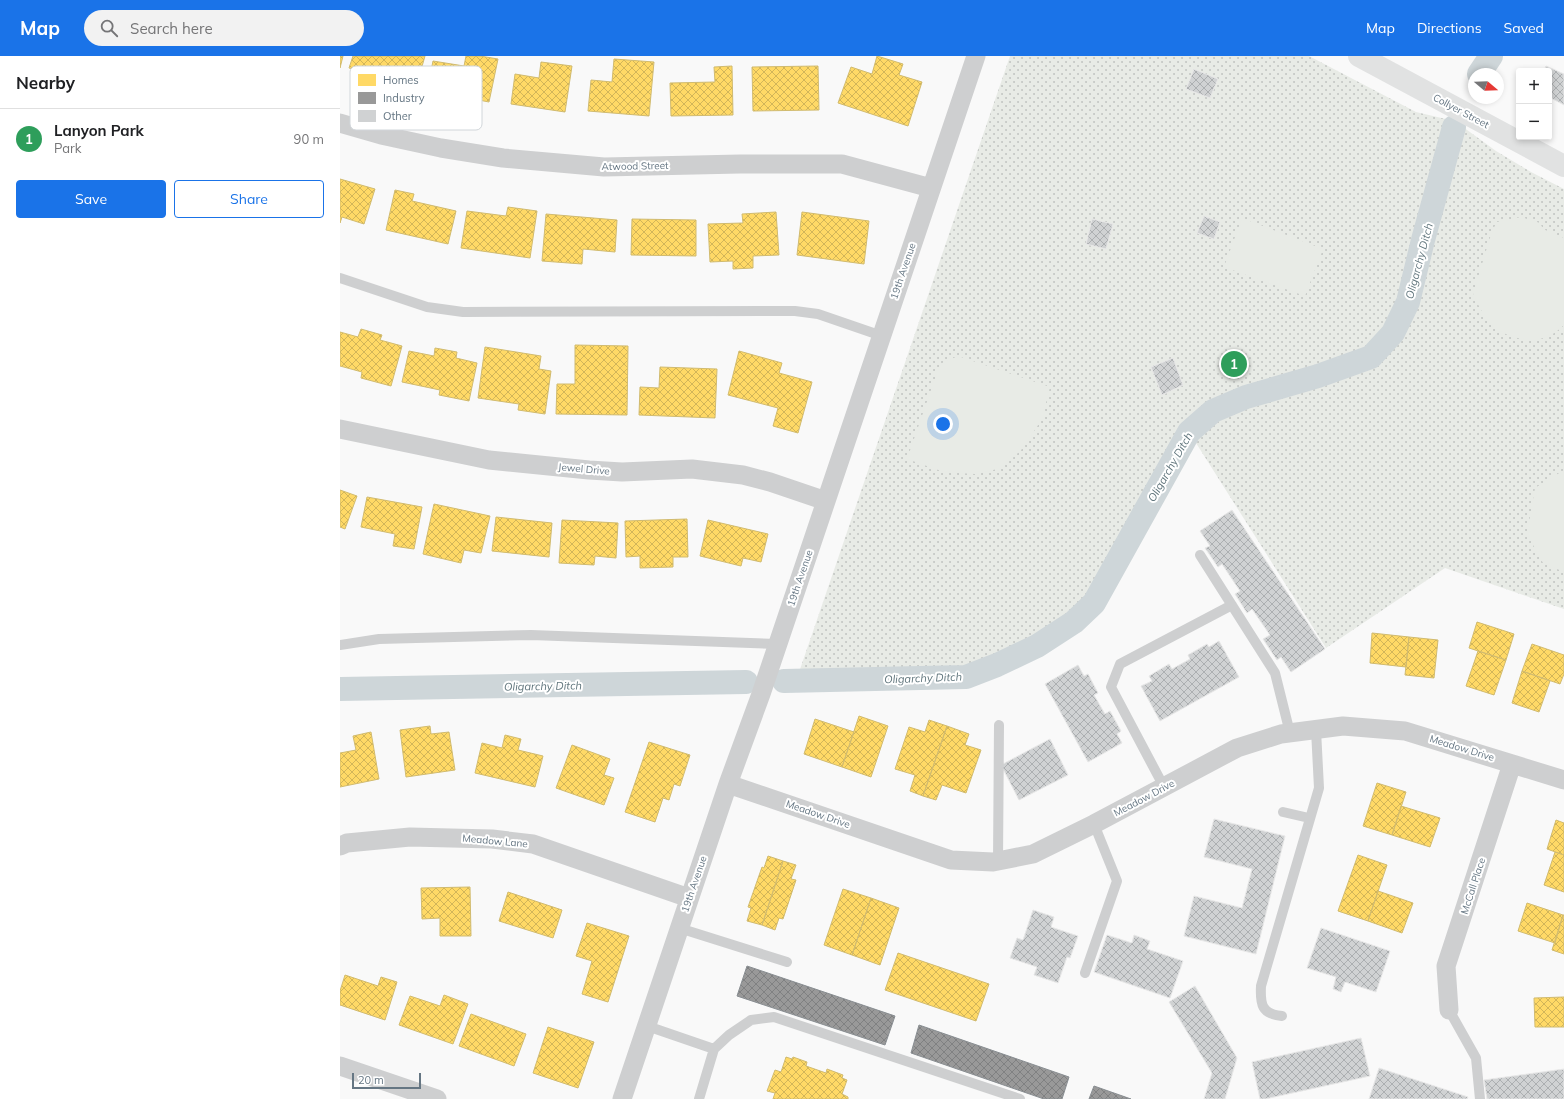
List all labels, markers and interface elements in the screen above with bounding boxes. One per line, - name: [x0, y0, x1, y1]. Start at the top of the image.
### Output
- search box: [84, 10, 364, 46]
- text: Map: [20, 16, 60, 40]
- icon: search: [98, 17, 120, 39]
- text: Search here: [130, 19, 213, 38]
- text: Map: [1366, 19, 1395, 37]
- text: Directions: [1417, 19, 1482, 37]
- text: Saved: [1504, 19, 1544, 37]
- legend: [350, 66, 482, 130]
- north arrow: [1468, 68, 1504, 104]
- map controls: [1516, 68, 1552, 140]
- button: +: [1516, 68, 1552, 104]
- text: Nearby: [16, 72, 75, 93]
- text: Homes: [383, 73, 419, 87]
- text: Industry: [383, 91, 425, 105]
- street label: Collyer Street: [1431, 91, 1492, 131]
- button: −: [1516, 104, 1552, 140]
- text: Other: [383, 109, 412, 123]
- text: Lanyon Park: [54, 121, 144, 140]
- text: 1: [25, 131, 33, 147]
- text: 90 m: [294, 131, 324, 147]
- text: Park: [54, 140, 81, 156]
- street label: Atwood Street: [601, 159, 669, 173]
- button: Save: [16, 180, 166, 218]
- button: Share: [174, 180, 324, 218]
- water label: Oligarchy Ditch: [1402, 222, 1436, 300]
- street label: 19th Avenue: [887, 241, 919, 301]
- pin: 1: [1221, 349, 1247, 379]
- your location: [933, 414, 953, 434]
- water label: Oligarchy Ditch: [1144, 430, 1196, 504]
- street label: Jewel Drive: [558, 460, 610, 478]
- street label: 19th Avenue: [784, 548, 816, 608]
- water label: Oligarchy Ditch: [884, 670, 962, 686]
- water label: Oligarchy Ditch: [504, 678, 582, 694]
- street label: Meadow Drive: [1428, 732, 1496, 764]
- street label: Meadow Drive: [1111, 777, 1177, 819]
- street label: Meadow Drive: [784, 797, 852, 831]
- street label: Meadow Lane: [462, 832, 528, 850]
- street label: 19th Avenue: [678, 854, 710, 914]
- street label: McCall Place: [1458, 856, 1488, 916]
- scale bar: [352, 1071, 421, 1090]
- text: 20 m: [358, 1073, 384, 1087]

